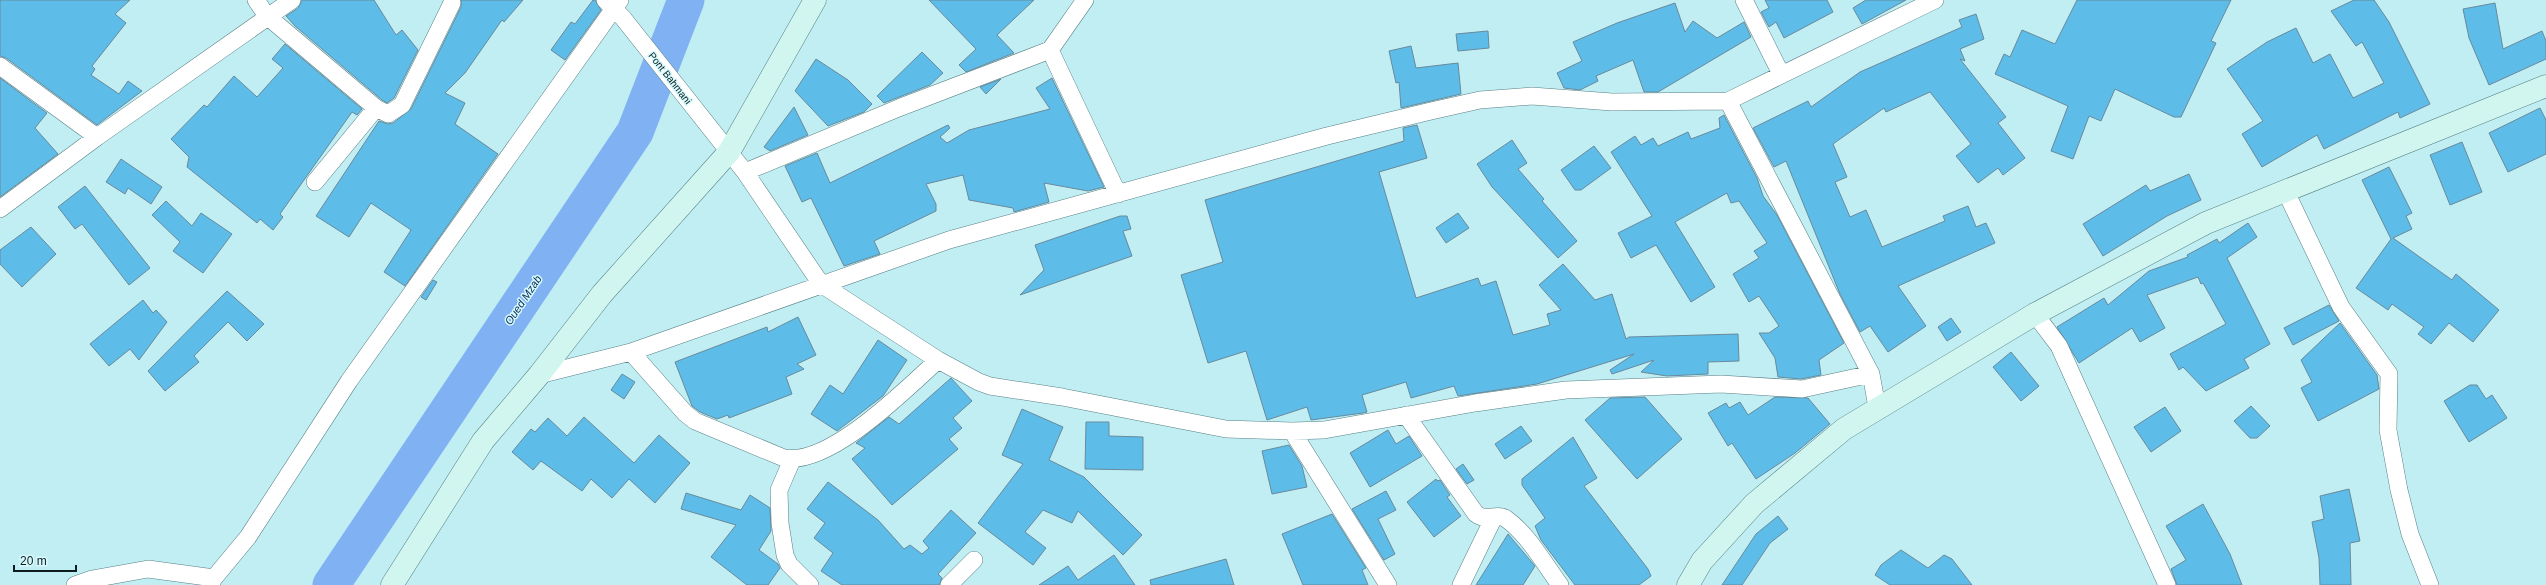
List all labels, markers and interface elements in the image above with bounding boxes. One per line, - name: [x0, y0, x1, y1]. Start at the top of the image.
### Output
- street label: Pont Bahmani: [646, 50, 694, 106]
- water label: Oued Mzab: [502, 273, 544, 327]
- scale bar: [14, 547, 76, 573]
- text: 20 m: [20, 554, 47, 568]

